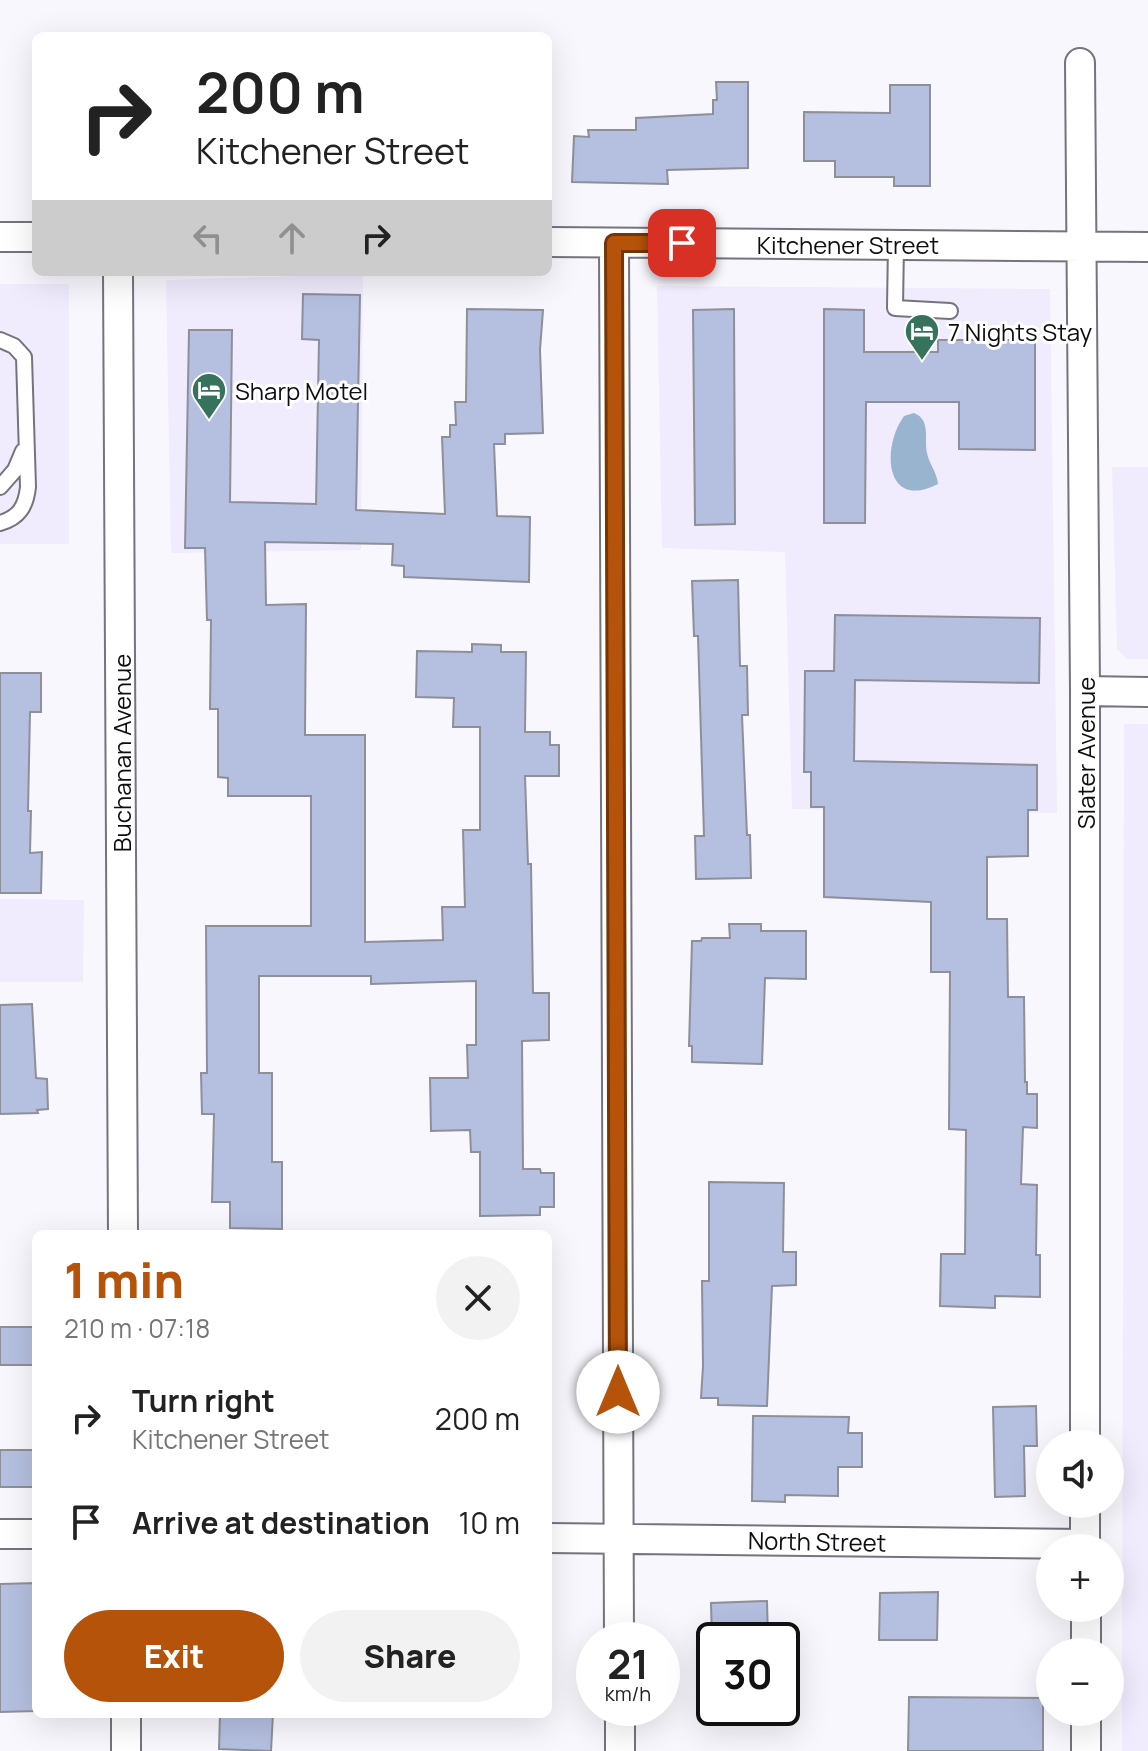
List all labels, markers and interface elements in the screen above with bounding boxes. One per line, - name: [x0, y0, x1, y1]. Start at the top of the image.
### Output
- text: 200 m: [196, 53, 365, 130]
- icon: right: [64, 64, 168, 168]
- text: Kitchener Street: [196, 126, 470, 175]
- pin: [648, 209, 716, 277]
- icon: left: [186, 216, 230, 260]
- icon: ahead: [270, 216, 314, 260]
- icon: right: [354, 216, 398, 260]
- icon: arrive: [660, 221, 704, 265]
- street label: Kitchener Street: [757, 228, 939, 261]
- hotel icon: 7 Nights Stay: [903, 312, 941, 362]
- place label: 7 Nights Stay: [948, 315, 1092, 348]
- hotel icon: Sharp Motel: [190, 371, 228, 421]
- place label: Sharp Motel: [235, 374, 368, 407]
- street label: Buchanan Avenue: [105, 654, 138, 852]
- street label: Slater Avenue: [1069, 677, 1102, 829]
- text: 1 min: [64, 1247, 184, 1312]
- button: close: [436, 1256, 520, 1340]
- text: 210 m · 07:18: [64, 1310, 210, 1346]
- position arrow: [576, 1350, 660, 1434]
- text: Turn right: [132, 1380, 275, 1421]
- icon: right: [64, 1396, 108, 1440]
- text: 200 m: [435, 1398, 520, 1439]
- text: Kitchener Street: [132, 1421, 330, 1457]
- map controls: [1036, 1430, 1124, 1726]
- button: sound: [1036, 1430, 1124, 1518]
- icon: arrive: [64, 1500, 108, 1544]
- text: Arrive at destination: [132, 1502, 430, 1543]
- text: 10 m: [459, 1502, 520, 1543]
- street label: North Street: [748, 1523, 886, 1559]
- button: +: [1036, 1534, 1124, 1622]
- button: Exit: [64, 1610, 284, 1702]
- button: Share: [300, 1610, 520, 1702]
- speed limit sign: 30: [696, 1622, 800, 1726]
- text: 21: [607, 1636, 649, 1691]
- button: −: [1036, 1638, 1124, 1726]
- text: km/h: [605, 1680, 651, 1707]

